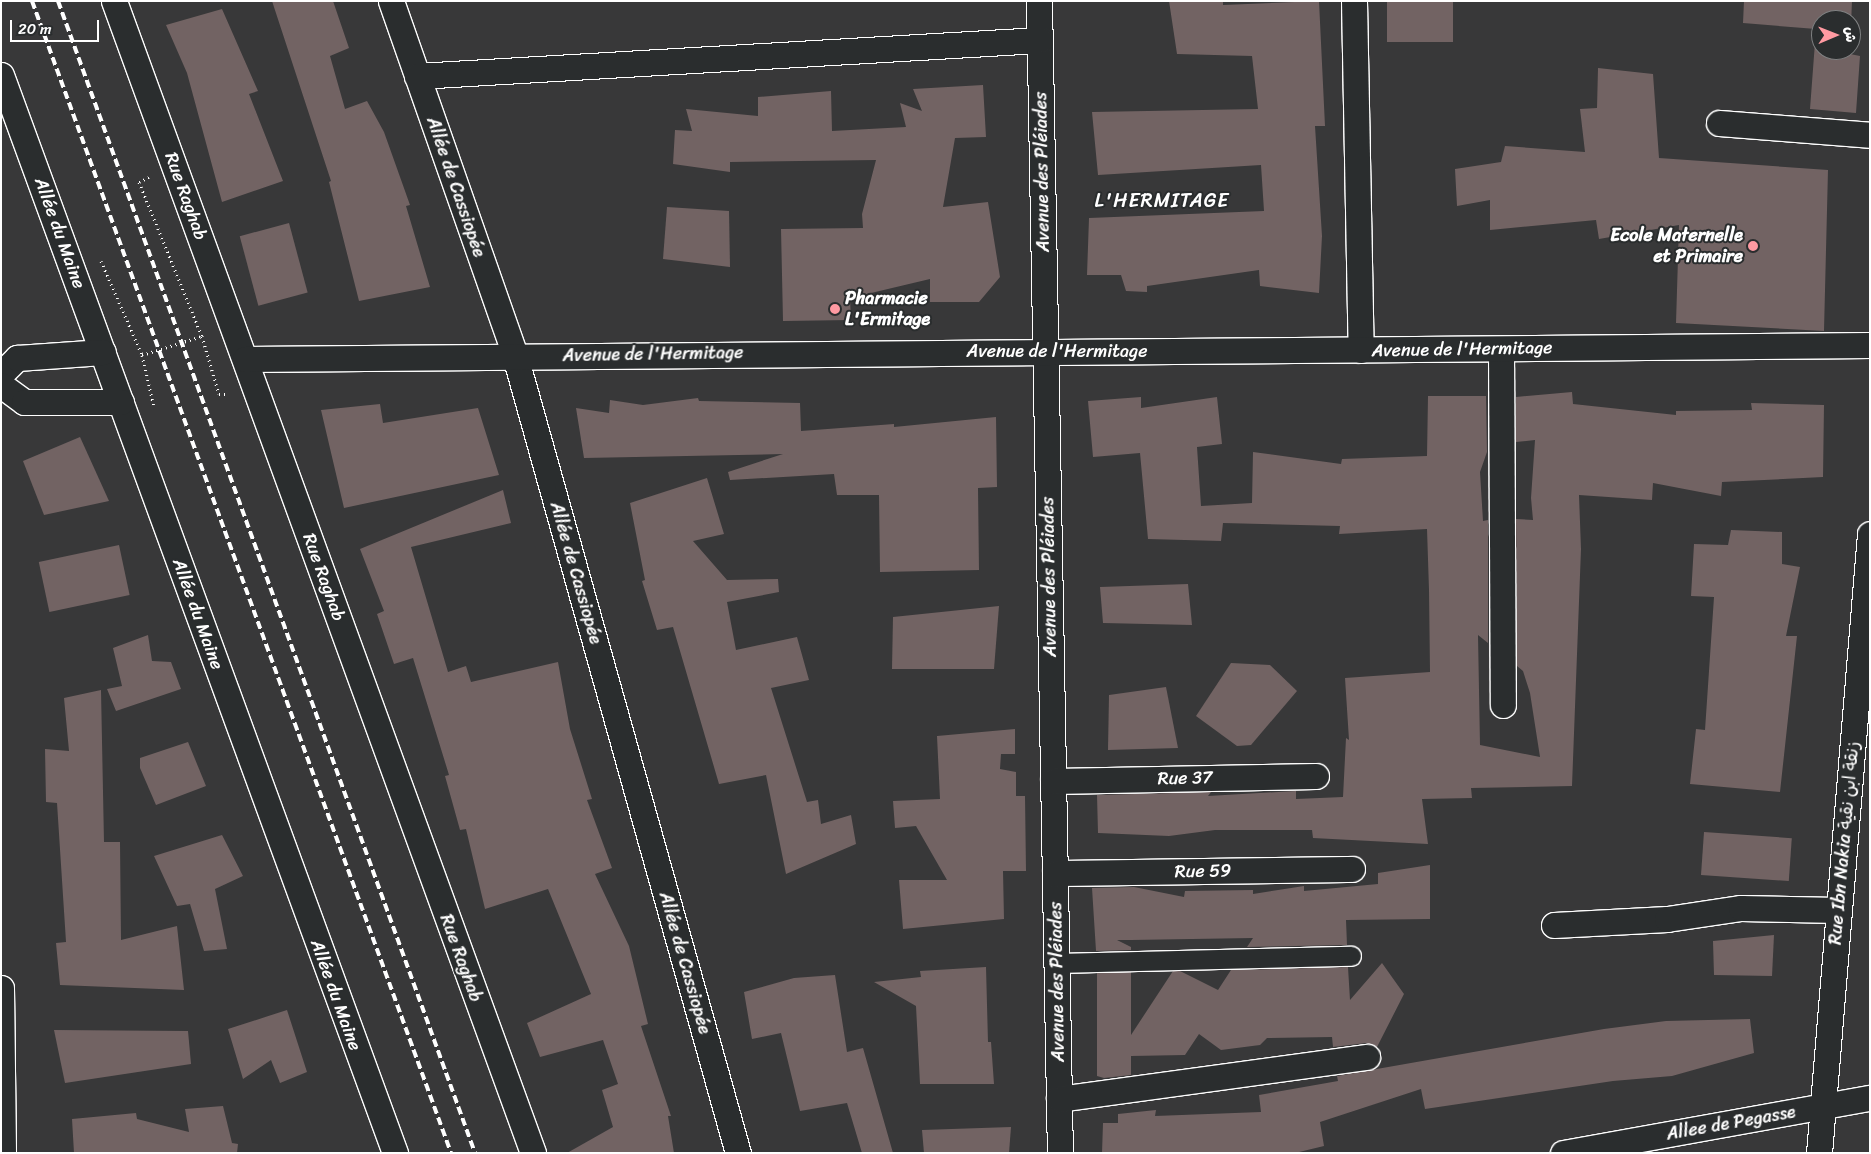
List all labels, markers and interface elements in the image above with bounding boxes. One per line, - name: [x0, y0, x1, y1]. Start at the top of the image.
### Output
- scale bar: [12, 10, 101, 42]
- north arrow: [1811, 10, 1861, 60]
- text: 20 m: [18, 16, 52, 42]
- text: ش: [1838, 27, 1863, 43]
- street label: Avenue des Pléiades: [1030, 92, 1054, 252]
- street label: Allée de Cassiopée: [422, 114, 490, 260]
- street label: Rue Raghab: [160, 149, 212, 243]
- street label: Allée du Maine: [30, 175, 90, 291]
- district label: L'HERMITAGE: [1095, 188, 1229, 212]
- place label: Ecole Maternelle et Primaire: [1610, 225, 1743, 268]
- marker: Ecole Maternelle et Primaire: [1747, 240, 1759, 252]
- place label: Pharmacie L'Ermitage: [845, 288, 930, 330]
- marker: Pharmacie L'Ermitage: [829, 303, 841, 315]
- street label: Avenue de l'Hermitage: [1371, 337, 1553, 361]
- street label: Avenue de l'Hermitage: [967, 340, 1147, 362]
- street label: Avenue de l'Hermitage: [562, 342, 744, 366]
- street label: Avenue des Pléiades: [1037, 497, 1061, 657]
- street label: Allée de Cassiopée: [545, 499, 607, 647]
- street label: Rue Raghab: [298, 530, 350, 624]
- street label: Allée du Maine: [168, 556, 228, 672]
- street label: Rue Ibn Nakia زنقة ابن نقية: [1824, 740, 1864, 946]
- street label: Rue 37: [1157, 767, 1213, 789]
- street label: Rue 59: [1175, 860, 1231, 882]
- street label: Allée de Cassiopée: [654, 889, 716, 1037]
- street label: Avenue des Pléiades: [1045, 902, 1069, 1062]
- street label: Rue Raghab: [435, 911, 487, 1005]
- street label: Allée du Maine: [306, 937, 366, 1053]
- street label: Allee de Pegasse: [1664, 1101, 1798, 1145]

